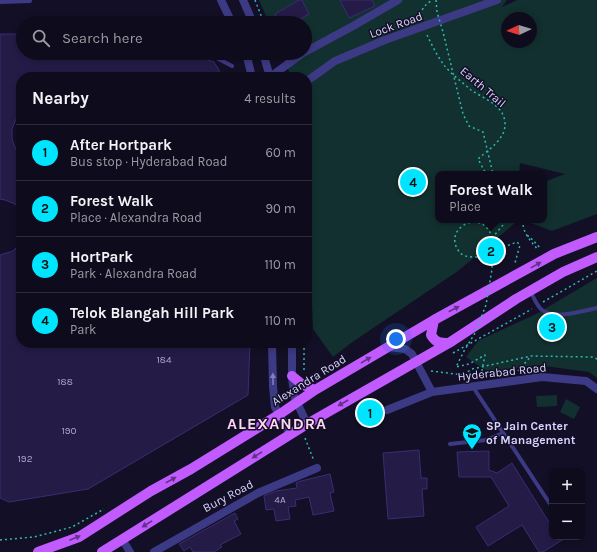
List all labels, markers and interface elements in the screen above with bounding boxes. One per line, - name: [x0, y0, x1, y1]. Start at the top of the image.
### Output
- street label: Lock Road: [367, 9, 425, 41]
- north arrow: [501, 12, 537, 48]
- search box: [16, 16, 312, 60]
- icon: search: [30, 27, 52, 49]
- text: Search here: [62, 29, 143, 47]
- street label: Earth Trail: [457, 64, 509, 110]
- text: Nearby: [32, 88, 89, 108]
- text: 4 results: [244, 91, 296, 106]
- text: After Hortpark: [70, 136, 172, 154]
- text: 1: [43, 145, 47, 160]
- text: 60 m: [266, 145, 296, 160]
- text: Bus stop · Hyderabad Road: [70, 154, 227, 169]
- pin: 4: [400, 167, 426, 197]
- popup: [435, 171, 547, 223]
- text: Forest Walk: [449, 181, 533, 199]
- text: Forest Walk: [70, 192, 153, 210]
- text: Place: [449, 199, 481, 214]
- text: 2: [41, 201, 49, 216]
- text: 90 m: [265, 201, 296, 216]
- text: Place · Alexandra Road: [70, 210, 202, 225]
- pin: 2: [478, 236, 504, 266]
- text: HortPark: [70, 248, 133, 266]
- text: 3: [41, 257, 49, 272]
- text: 110 m: [264, 257, 296, 272]
- one-way arrow: [530, 261, 541, 268]
- text: Park · Alexandra Road: [70, 266, 197, 281]
- text: Telok Blangah Hill Park: [70, 304, 234, 322]
- one-way arrow: [449, 306, 460, 312]
- pin: 3: [539, 312, 565, 342]
- text: 4: [41, 313, 49, 328]
- text: 110 m: [264, 313, 296, 328]
- text: Park: [70, 322, 96, 337]
- your location: [386, 329, 406, 349]
- street label: Alexandra Road: [269, 352, 349, 408]
- house number: 184: [156, 354, 172, 366]
- one-way arrow: [360, 357, 372, 364]
- street label: Hyderabad Road: [457, 360, 547, 384]
- one-way arrow: [270, 372, 276, 385]
- house number: 188: [57, 376, 73, 388]
- pin: 1: [357, 398, 383, 428]
- one-way arrow: [337, 399, 349, 406]
- district label: ALEXANDRA: [227, 414, 327, 433]
- place label: SP Jain Center of Management: [486, 419, 576, 447]
- school or university icon: SP Jain Center of Management: [461, 422, 483, 450]
- house number: 190: [61, 425, 77, 437]
- one-way arrow: [252, 451, 263, 459]
- house number: 192: [18, 453, 33, 465]
- map controls: [549, 468, 585, 540]
- button: +: [549, 468, 585, 504]
- one-way arrow: [165, 477, 177, 483]
- street label: Bury Road: [200, 477, 256, 515]
- house number: 4A: [274, 494, 286, 506]
- button: −: [549, 504, 585, 540]
- one-way arrow: [142, 520, 152, 528]
- one-way arrow: [69, 535, 80, 541]

